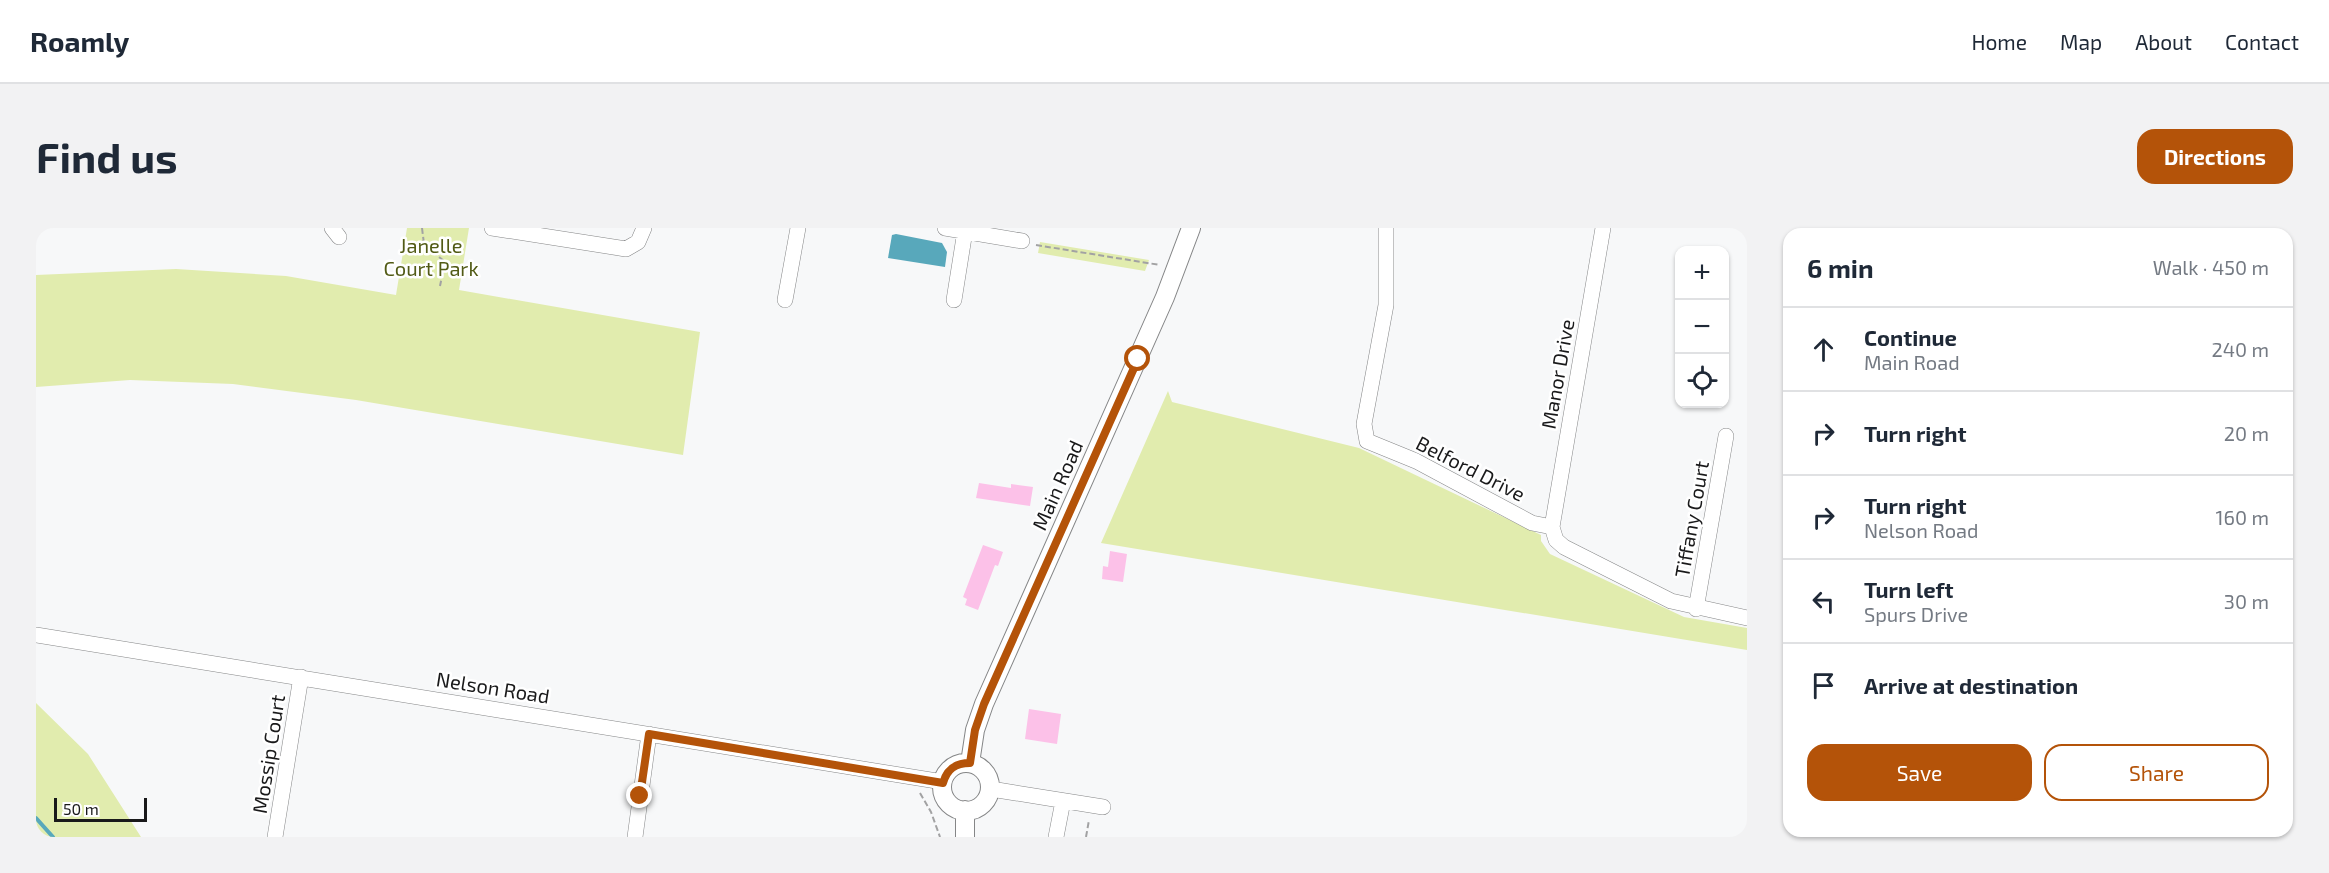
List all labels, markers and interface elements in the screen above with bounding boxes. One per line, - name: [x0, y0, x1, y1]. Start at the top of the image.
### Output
- text: Roamly: [30, 24, 129, 58]
- text: Home: [1971, 29, 2027, 54]
- text: Map: [2060, 29, 2102, 54]
- text: About: [2135, 29, 2192, 54]
- text: Contact: [2225, 29, 2299, 54]
- button: Directions: [2137, 129, 2293, 184]
- text: Find us: [36, 131, 178, 181]
- park label: Janelle Court Park: [383, 233, 479, 280]
- map controls: [1675, 246, 1729, 408]
- button: +: [1675, 246, 1729, 300]
- text: 6 min: [1807, 252, 1874, 283]
- text: Walk · 450 m: [2153, 255, 2269, 279]
- button: −: [1675, 300, 1729, 354]
- street label: Manor Drive: [1536, 317, 1578, 431]
- text: Continue: [1864, 324, 1957, 350]
- icon: ahead: [1807, 333, 1840, 366]
- text: 240 m: [2211, 337, 2269, 361]
- route start: [1124, 345, 1150, 371]
- text: Main Road: [1864, 350, 1960, 374]
- button: locate: [1675, 354, 1729, 408]
- icon: right: [1807, 417, 1840, 450]
- text: Turn right: [1864, 420, 1966, 446]
- text: 20 m: [2224, 421, 2269, 445]
- street label: Belford Drive: [1413, 430, 1529, 506]
- street label: Main Road: [1027, 436, 1087, 534]
- street label: Tiffany Court: [1669, 459, 1713, 579]
- text: Turn right: [1864, 492, 1966, 518]
- icon: right: [1807, 501, 1840, 534]
- text: 160 m: [2216, 505, 2269, 529]
- text: Nelson Road: [1864, 518, 1978, 542]
- text: Turn left: [1864, 576, 1953, 602]
- icon: left: [1807, 585, 1840, 618]
- text: 30 m: [2224, 589, 2269, 613]
- text: Spurs Drive: [1864, 602, 1968, 626]
- street label: Nelson Road: [435, 666, 551, 708]
- icon: arrive: [1807, 669, 1840, 702]
- text: Arrive at destination: [1864, 672, 2078, 698]
- street label: Mossip Court: [247, 692, 289, 815]
- button: Save: [1807, 744, 2032, 801]
- button: Share: [2044, 744, 2269, 801]
- route end: [626, 782, 652, 808]
- scale bar: [54, 795, 147, 822]
- text: 50 m: [63, 799, 99, 818]

